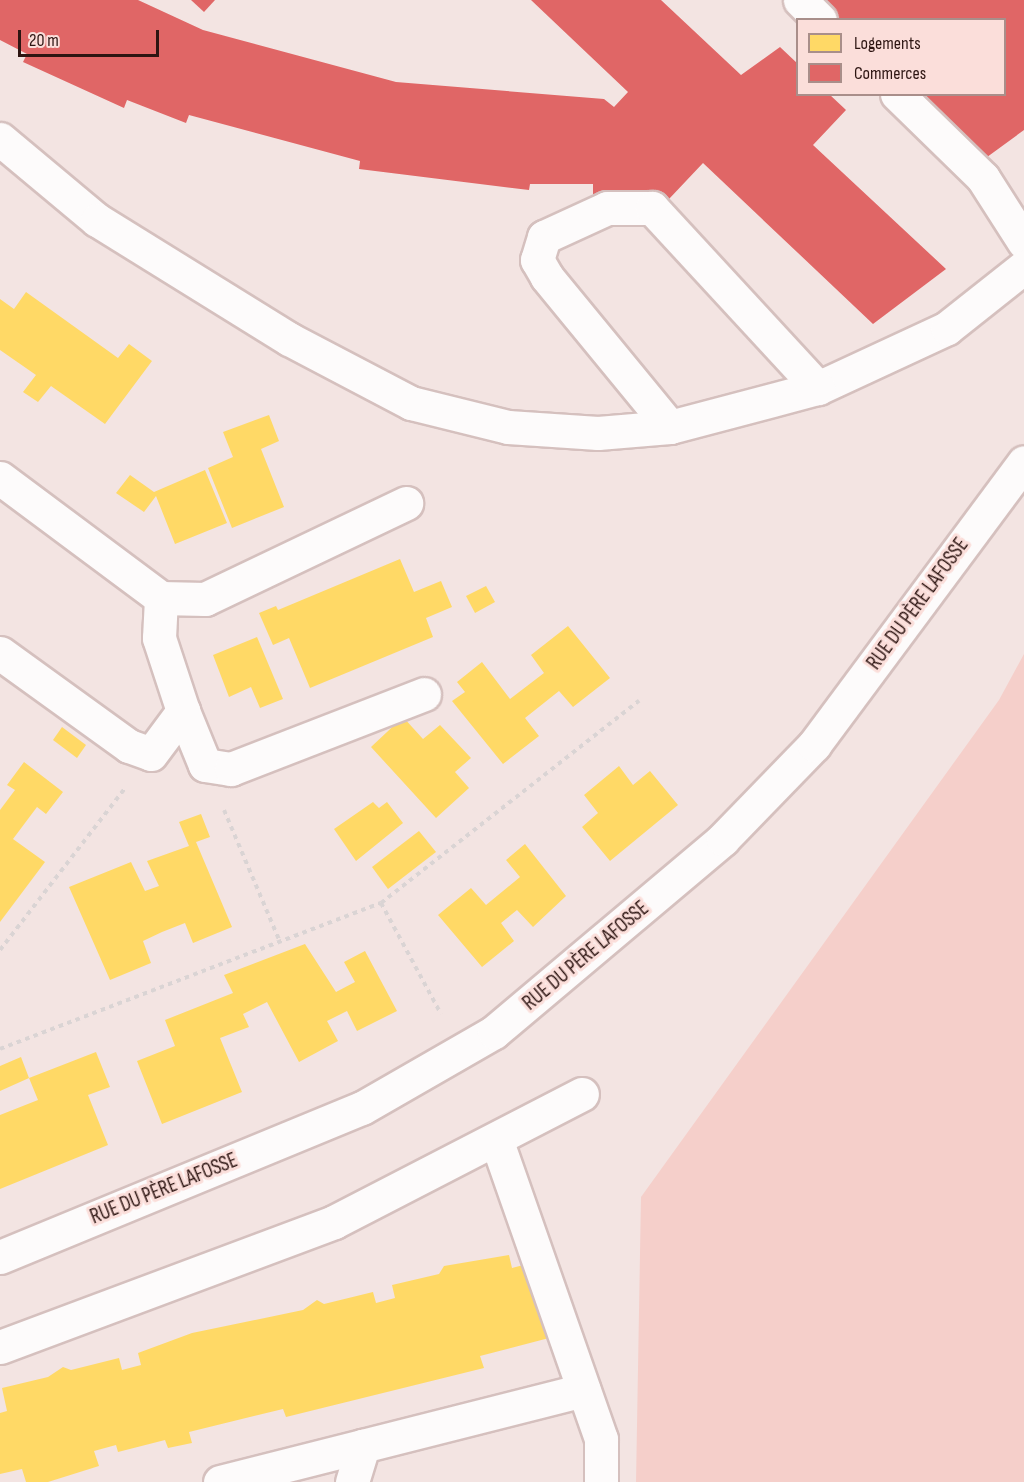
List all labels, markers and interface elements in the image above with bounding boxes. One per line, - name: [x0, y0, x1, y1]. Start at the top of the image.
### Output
- scale bar: [21, 18, 162, 56]
- legend: [796, 18, 1006, 96]
- text: 20 m: [29, 30, 59, 51]
- text: Logements: [854, 33, 921, 54]
- text: Commerces: [854, 63, 926, 84]
- street label: RUE DU PÈRE LAFOSSE: [862, 533, 974, 675]
- street label: RUE DU PÈRE LAFOSSE: [518, 896, 654, 1016]
- street label: RUE DU PÈRE LAFOSSE: [87, 1148, 241, 1230]

